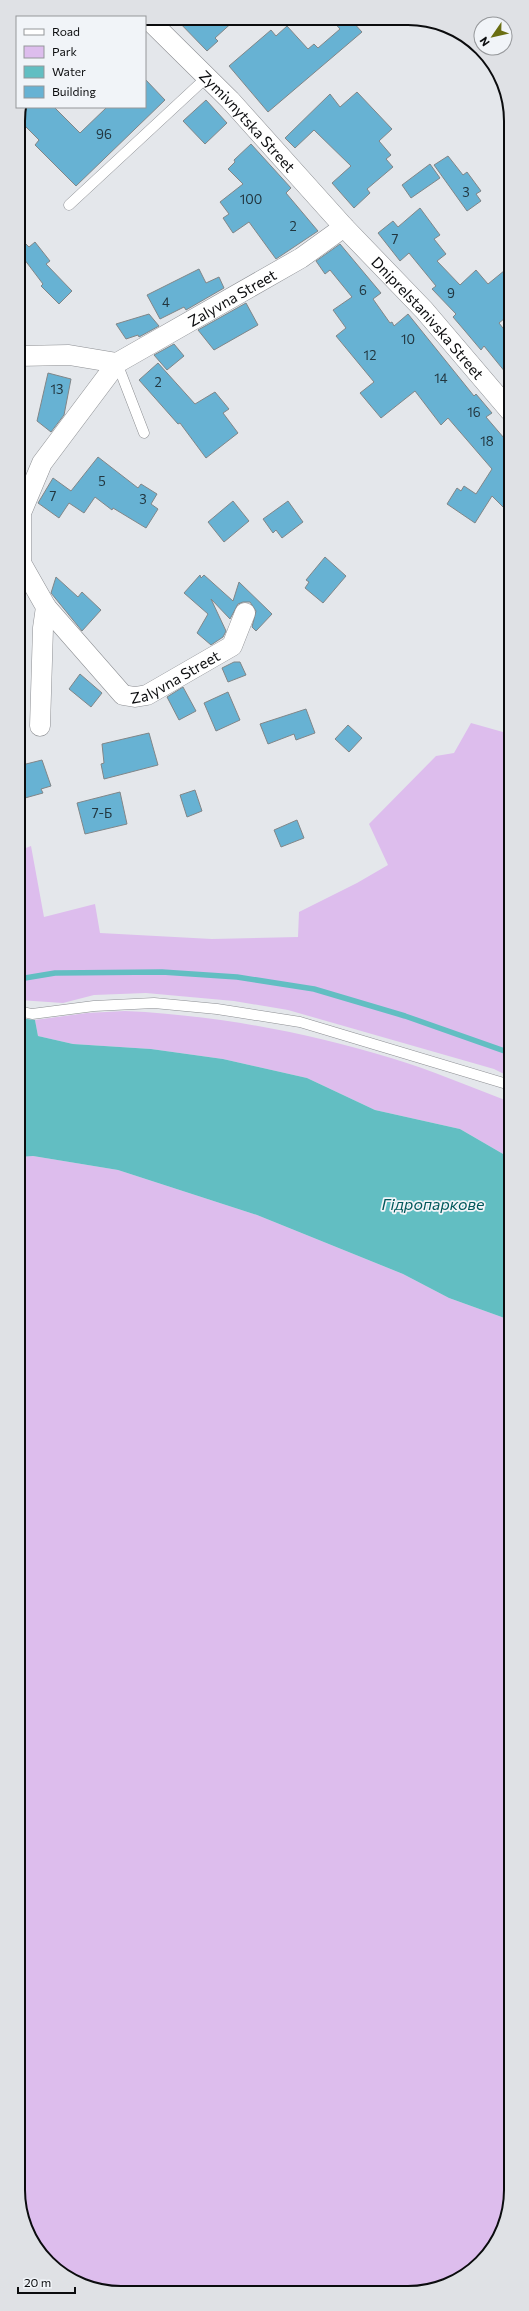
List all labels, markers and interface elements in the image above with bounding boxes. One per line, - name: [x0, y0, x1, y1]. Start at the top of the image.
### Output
- legend: [16, 16, 146, 108]
- north arrow: [473, 16, 513, 56]
- text: Road: [52, 24, 80, 38]
- text: N: [477, 35, 492, 49]
- text: Park: [52, 44, 78, 58]
- text: Water: [52, 64, 86, 78]
- street label: Zymivnytska Street: [196, 66, 299, 176]
- text: Building: [52, 84, 96, 98]
- house number: 96: [96, 126, 112, 142]
- house number: 3: [462, 184, 470, 200]
- house number: 100: [240, 191, 262, 207]
- house number: 2: [289, 218, 297, 234]
- house number: 7: [392, 231, 399, 247]
- street label: Dniprelstanivska Street: [368, 253, 488, 383]
- street label: Zalyvna Street: [184, 265, 279, 330]
- house number: 6: [359, 282, 367, 298]
- house number: 9: [447, 285, 455, 301]
- house number: 4: [162, 294, 170, 310]
- house number: 10: [401, 331, 415, 347]
- house number: 12: [364, 347, 376, 363]
- house number: 14: [434, 370, 448, 386]
- house number: 2: [154, 374, 162, 390]
- house number: 13: [51, 381, 63, 397]
- house number: 16: [467, 404, 481, 420]
- house number: 18: [480, 433, 494, 449]
- house number: 5: [98, 473, 106, 489]
- house number: 7: [50, 488, 57, 504]
- house number: 3: [139, 491, 147, 507]
- street label: Zalyvna Street: [129, 646, 223, 707]
- house number: 7-Б: [92, 805, 112, 821]
- water label: Гідропаркове: [382, 1194, 485, 1213]
- scale bar: [18, 2269, 75, 2295]
- text: 20 m: [24, 2275, 51, 2289]

